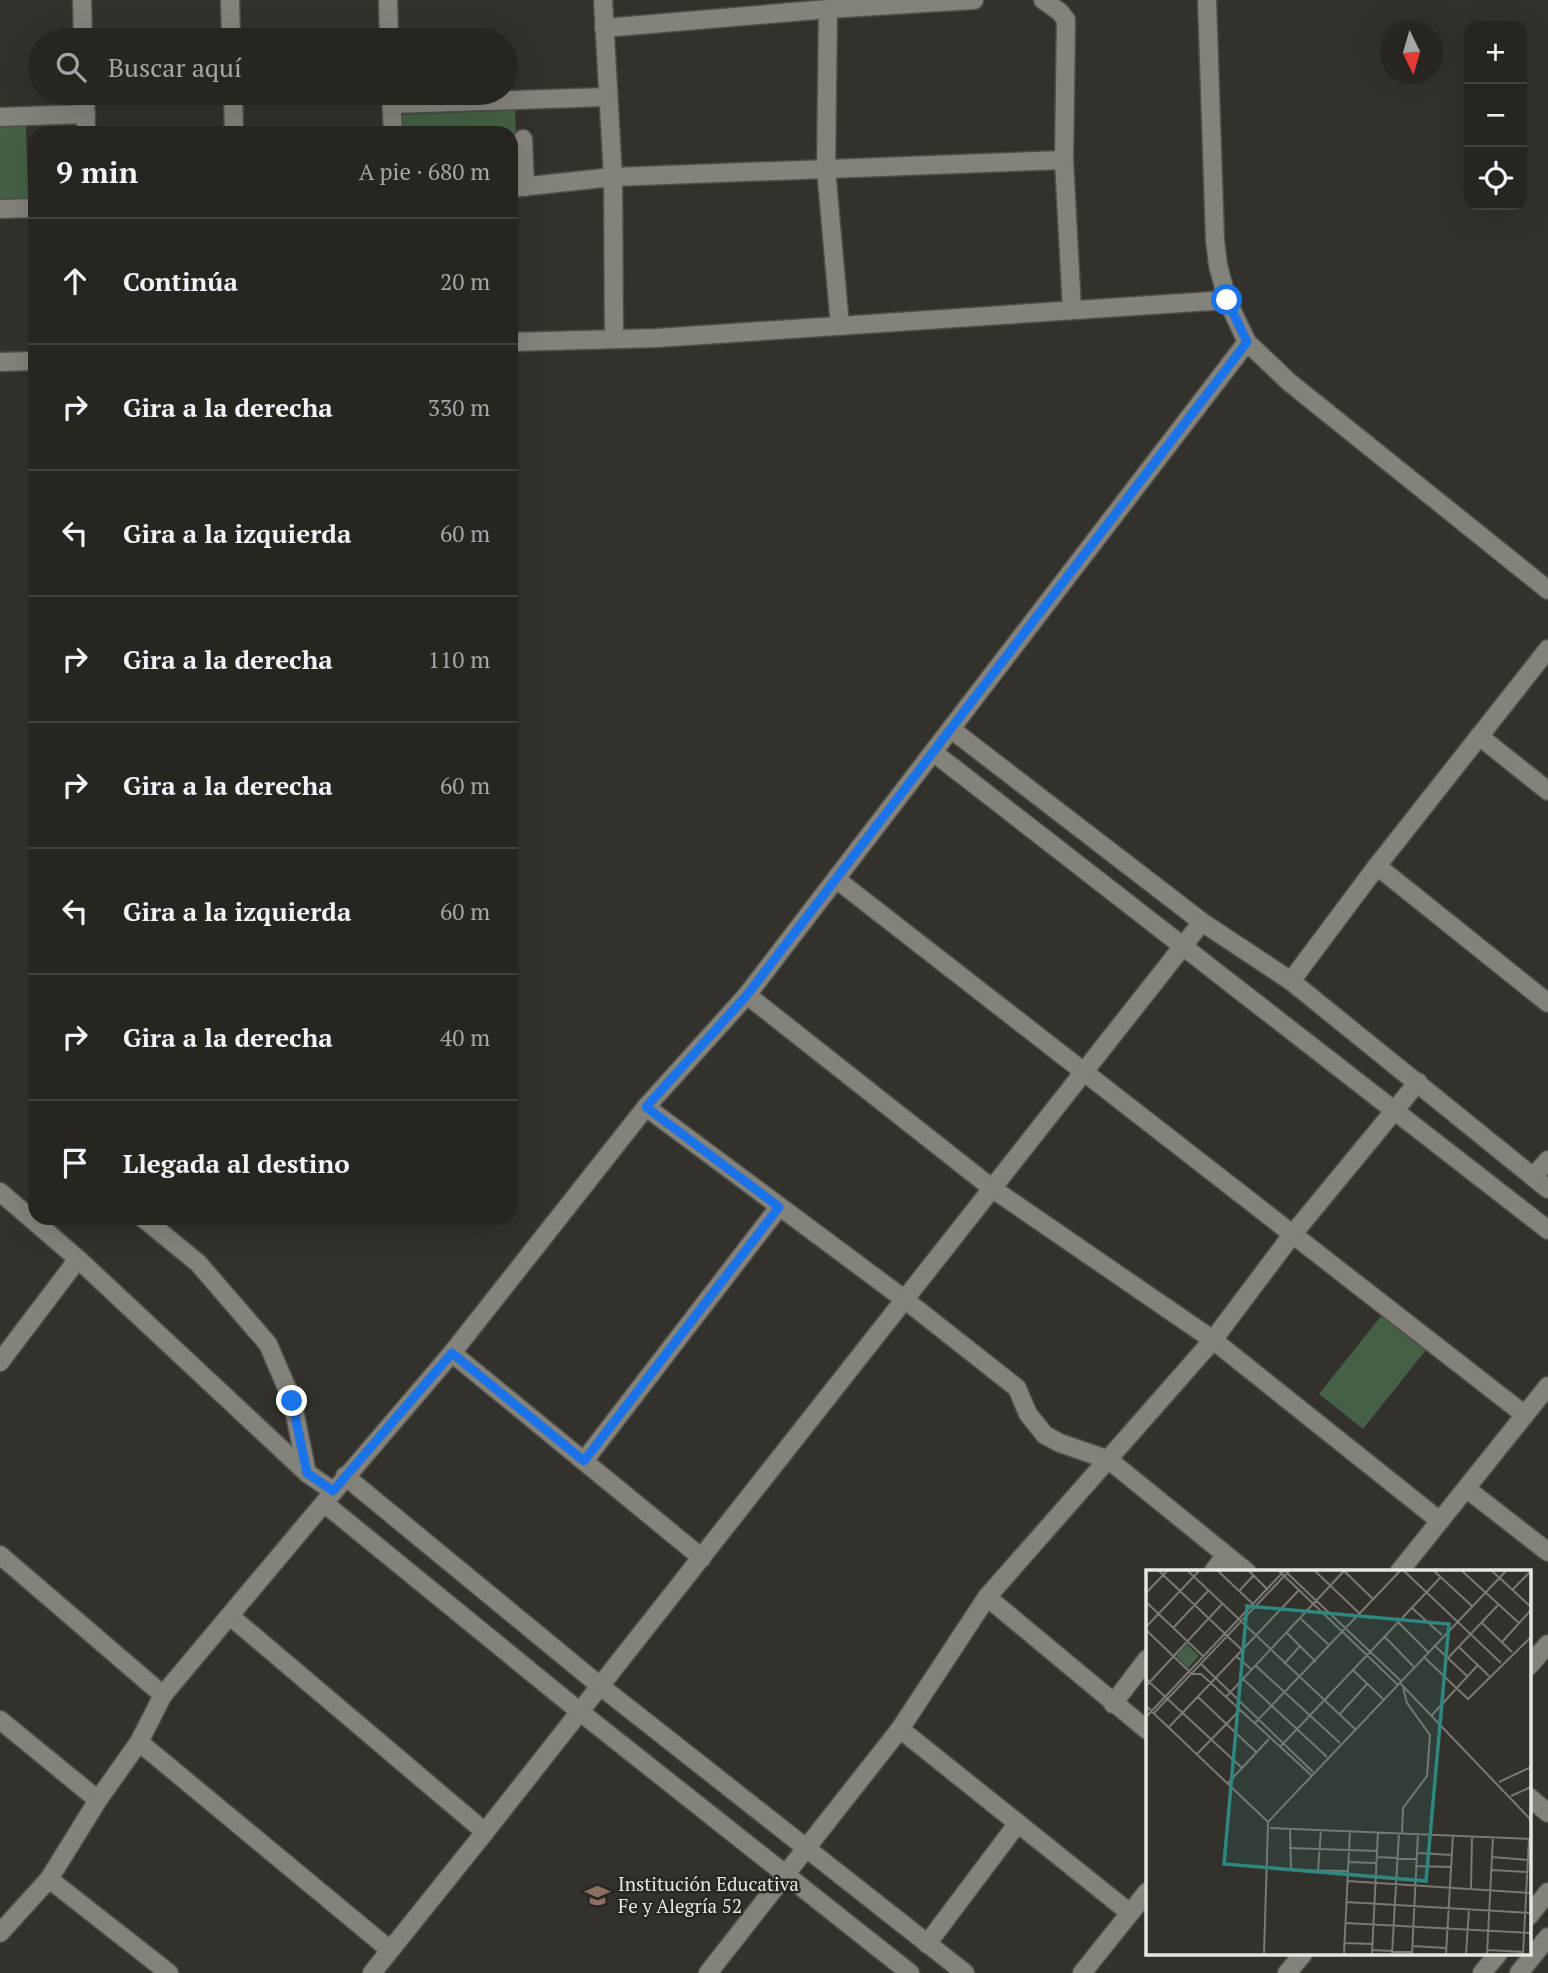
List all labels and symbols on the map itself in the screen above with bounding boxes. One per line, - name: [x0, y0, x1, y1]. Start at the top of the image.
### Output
- north arrow: [1380, 21, 1443, 84]
- route start: [1211, 284, 1242, 315]
- route end: [276, 1385, 307, 1416]
- inset map: [1146, 1570, 1530, 1955]
- place label: Institución Educativa Fe y Alegría 52: [618, 1871, 799, 1918]
- school or university icon: Institución Educativa Fe y Alegría 52: [584, 1881, 612, 1909]

